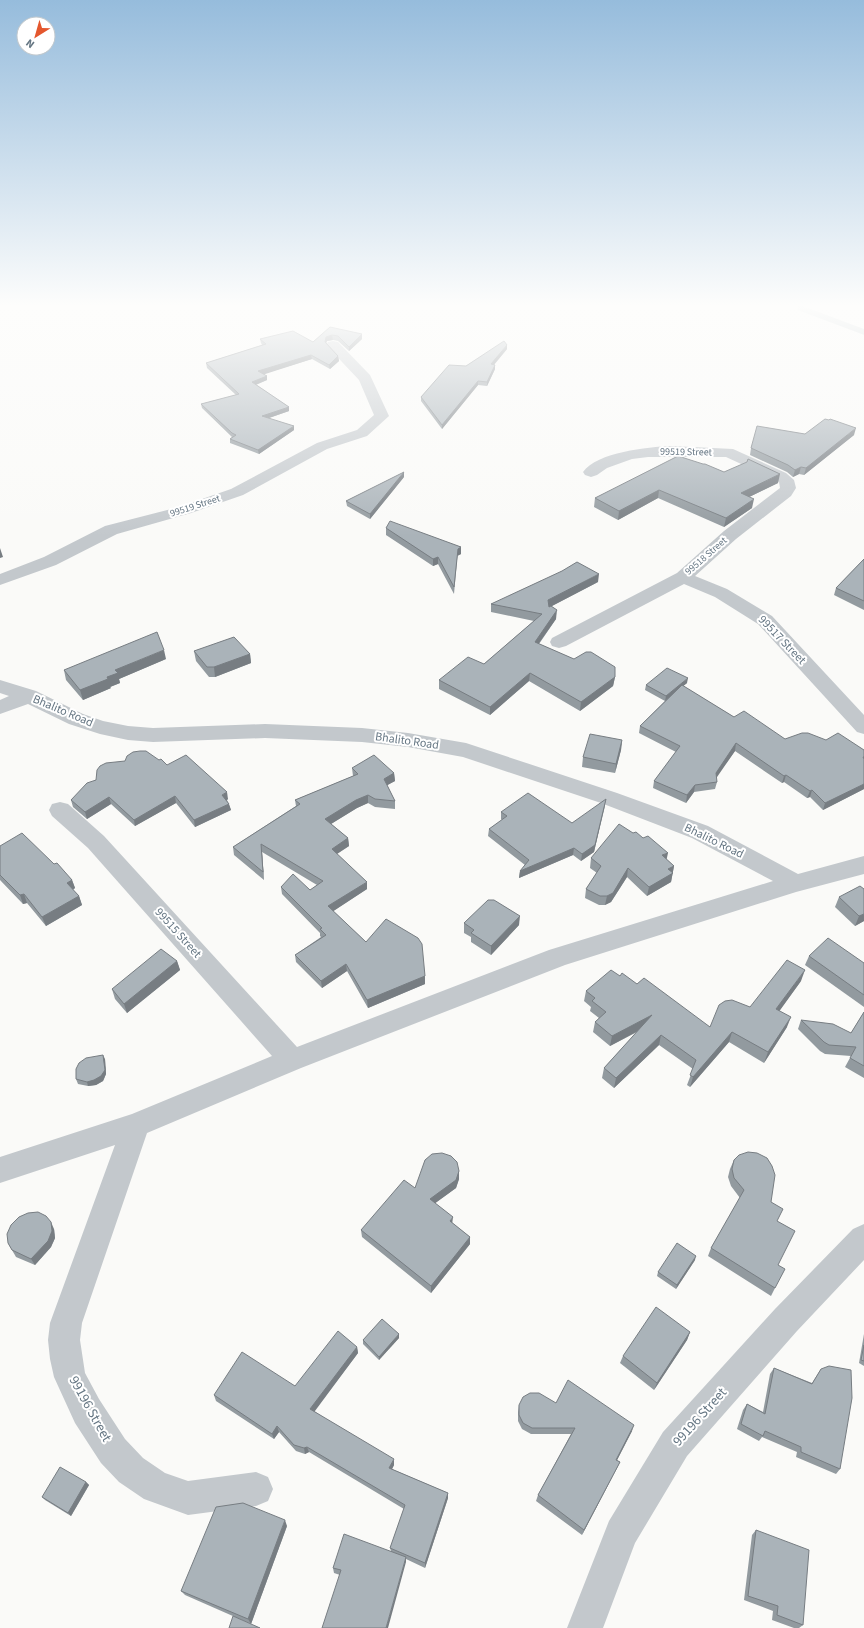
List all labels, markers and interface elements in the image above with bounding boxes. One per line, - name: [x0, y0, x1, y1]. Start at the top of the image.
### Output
- north arrow: [16, 16, 56, 56]
- text: N: [23, 35, 38, 52]
- street label: 99519 Street: [660, 445, 713, 459]
- street label: 99519 Street: [168, 491, 222, 521]
- street label: 99518 Street: [682, 533, 731, 578]
- street label: 99517 Street: [754, 612, 810, 668]
- street label: Bhalito Road: [30, 691, 96, 731]
- street label: Bhalito Road: [374, 728, 440, 754]
- street label: Bhalito Road: [681, 819, 747, 863]
- street label: 99515 Street: [151, 904, 205, 962]
- street label: 99196 Street: [64, 1372, 116, 1446]
- street label: 99196 Street: [668, 1383, 732, 1451]

